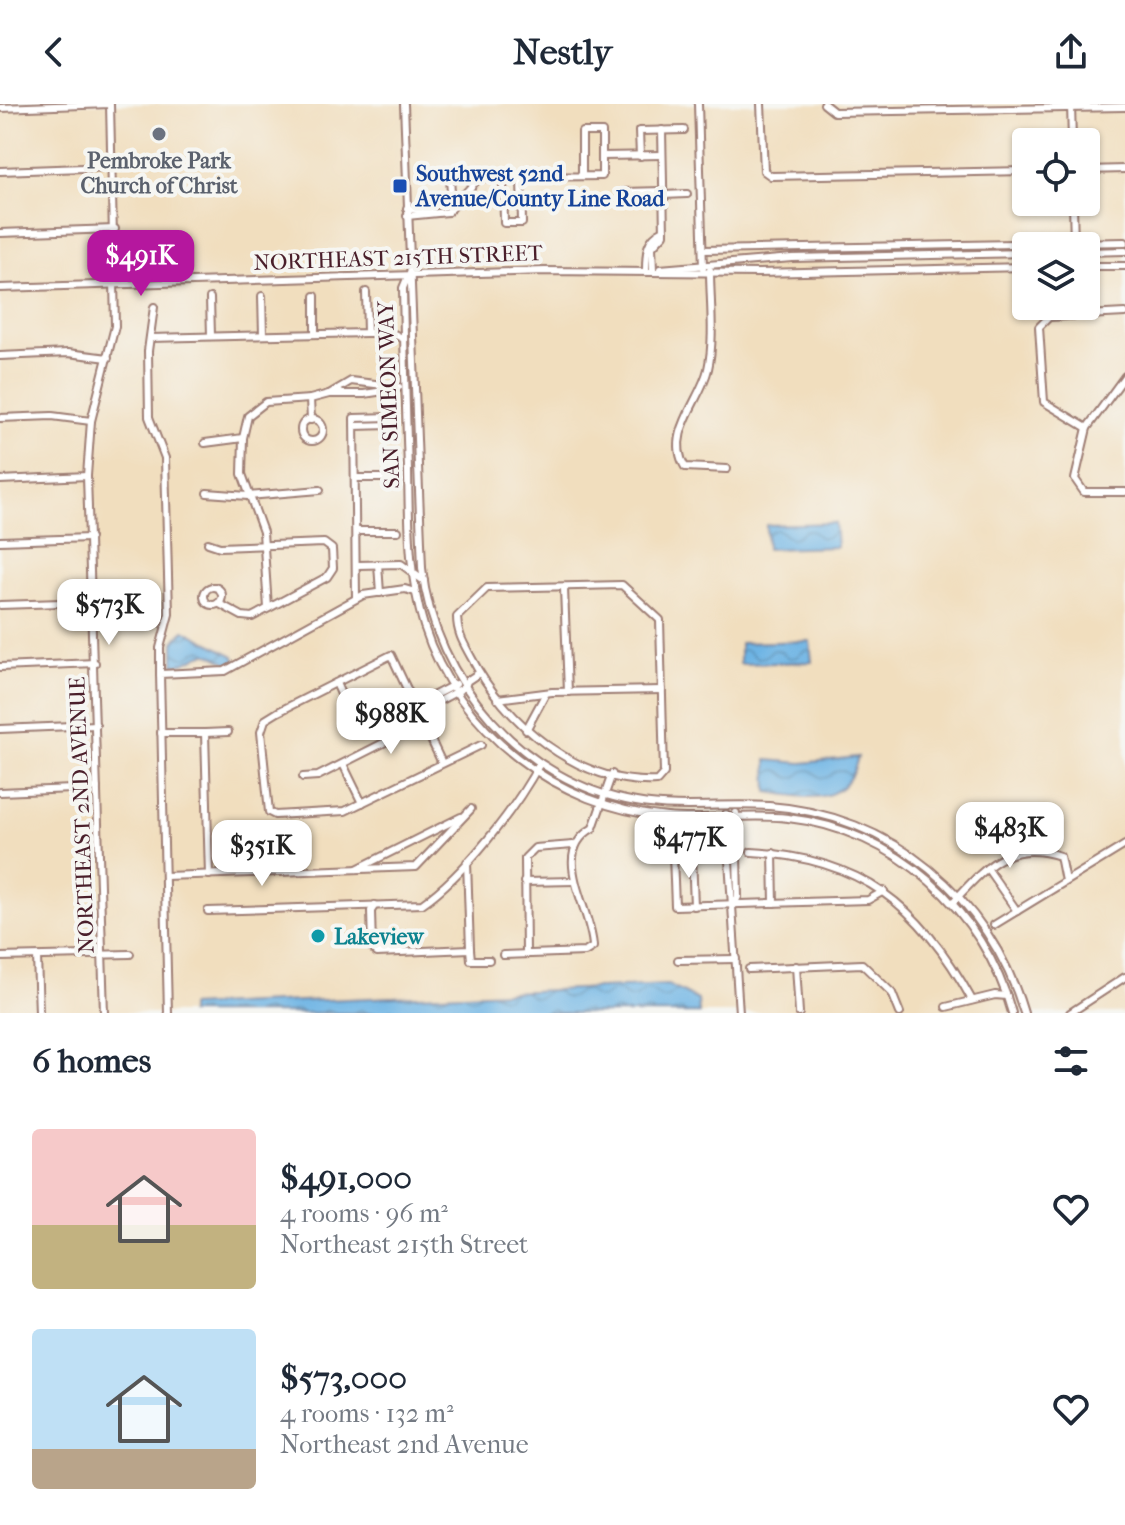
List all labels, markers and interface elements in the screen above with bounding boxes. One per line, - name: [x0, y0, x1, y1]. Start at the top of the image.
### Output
- icon: back: [32, 30, 76, 74]
- icon: share: [1049, 30, 1093, 74]
- text: Nestly: [513, 31, 612, 73]
- marker: Pembroke Park Church of Christ: [150, 125, 168, 143]
- map controls: [1012, 128, 1100, 320]
- button: locate: [1012, 128, 1100, 216]
- place label: Pembroke Park Church of Christ: [80, 148, 239, 199]
- place label: Southwest 52nd Avenue/County Line Road: [414, 161, 665, 212]
- marker: Southwest 52nd Avenue/County Line Road: [391, 177, 409, 195]
- pin: $491K: [85, 230, 197, 298]
- button: layers: [1012, 232, 1100, 320]
- text: $491K: [105, 240, 177, 271]
- street label: NORTHEAST 215TH STREET: [253, 240, 544, 276]
- street label: SAN SIMEON WAY: [373, 300, 405, 489]
- pin: $573K: [53, 579, 165, 647]
- text: $573K: [75, 589, 143, 620]
- street label: NORTHEAST 2ND AVENUE: [64, 676, 100, 954]
- pin: $988K: [335, 688, 447, 756]
- text: $988K: [355, 698, 427, 729]
- pin: $483K: [954, 802, 1066, 870]
- pin: $477K: [633, 812, 745, 880]
- text: $483K: [974, 812, 1046, 843]
- pin: $351K: [206, 820, 318, 888]
- text: $477K: [653, 822, 725, 853]
- text: $351K: [230, 830, 294, 861]
- place label: Lakeview: [334, 924, 425, 950]
- marker: Lakeview: [309, 927, 327, 945]
- icon: filters: [1049, 1039, 1093, 1083]
- text: 6 homes: [32, 1041, 151, 1081]
- text: $491,000: [280, 1158, 412, 1198]
- icon: home: [96, 1161, 192, 1257]
- icon: heart: [1049, 1187, 1093, 1231]
- text: 4 rooms · 96 m²: [280, 1198, 448, 1229]
- text: Northeast 215th Street: [280, 1229, 528, 1260]
- text: $573,000: [280, 1358, 407, 1398]
- icon: home: [96, 1361, 192, 1457]
- icon: heart: [1049, 1387, 1093, 1431]
- text: 4 rooms · 132 m²: [280, 1398, 454, 1429]
- text: Northeast 2nd Avenue: [280, 1429, 529, 1460]

